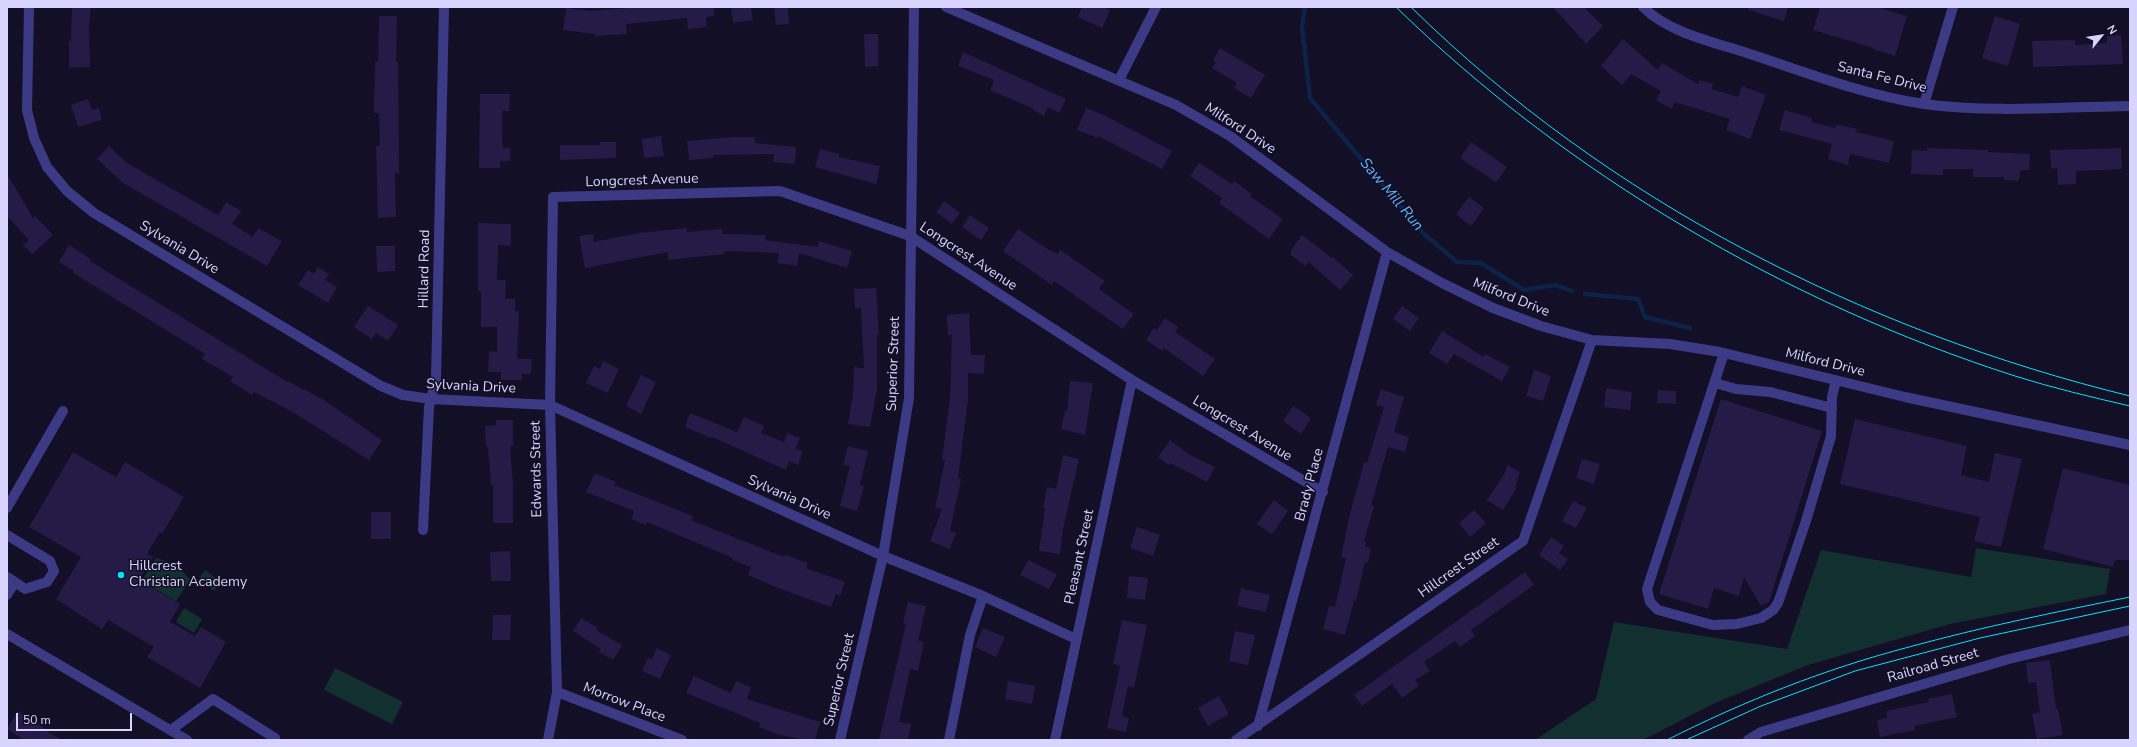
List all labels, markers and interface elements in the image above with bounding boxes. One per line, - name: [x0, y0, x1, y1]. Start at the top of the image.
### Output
- north arrow: [2081, 16, 2121, 56]
- text: N: [2103, 22, 2120, 37]
- street label: Santa Fe Drive: [1836, 59, 1928, 97]
- street label: Milford Drive: [1201, 100, 1279, 158]
- water label: Saw Mill Run: [1355, 155, 1427, 235]
- street label: Longcrest Avenue: [585, 171, 699, 191]
- street label: Sylvania Drive: [136, 218, 222, 278]
- street label: Longcrest Avenue: [916, 219, 1020, 295]
- street label: Hillard Road: [416, 229, 434, 309]
- street label: Milford Drive: [1470, 275, 1552, 321]
- street label: Superior Street: [884, 316, 904, 412]
- street label: Milford Drive: [1783, 345, 1867, 381]
- street label: Sylvania Drive: [426, 376, 516, 398]
- street label: Longcrest Avenue: [1189, 393, 1295, 465]
- street label: Edwards Street: [528, 420, 546, 518]
- street label: Brady Place: [1292, 447, 1328, 523]
- street label: Sylvania Drive: [745, 472, 833, 524]
- street label: Pleasant Street: [1062, 508, 1098, 606]
- street label: Hillcrest Street: [1416, 534, 1502, 602]
- place label: Hillcrest Christian Academy: [129, 559, 247, 592]
- marker: Hillcrest Christian Academy: [116, 570, 126, 580]
- street label: Superior Street: [821, 632, 859, 728]
- street label: Railroad Street: [1885, 645, 1981, 687]
- street label: Morrow Place: [580, 680, 668, 726]
- scale bar: [18, 705, 134, 731]
- text: 50 m: [23, 712, 51, 728]

